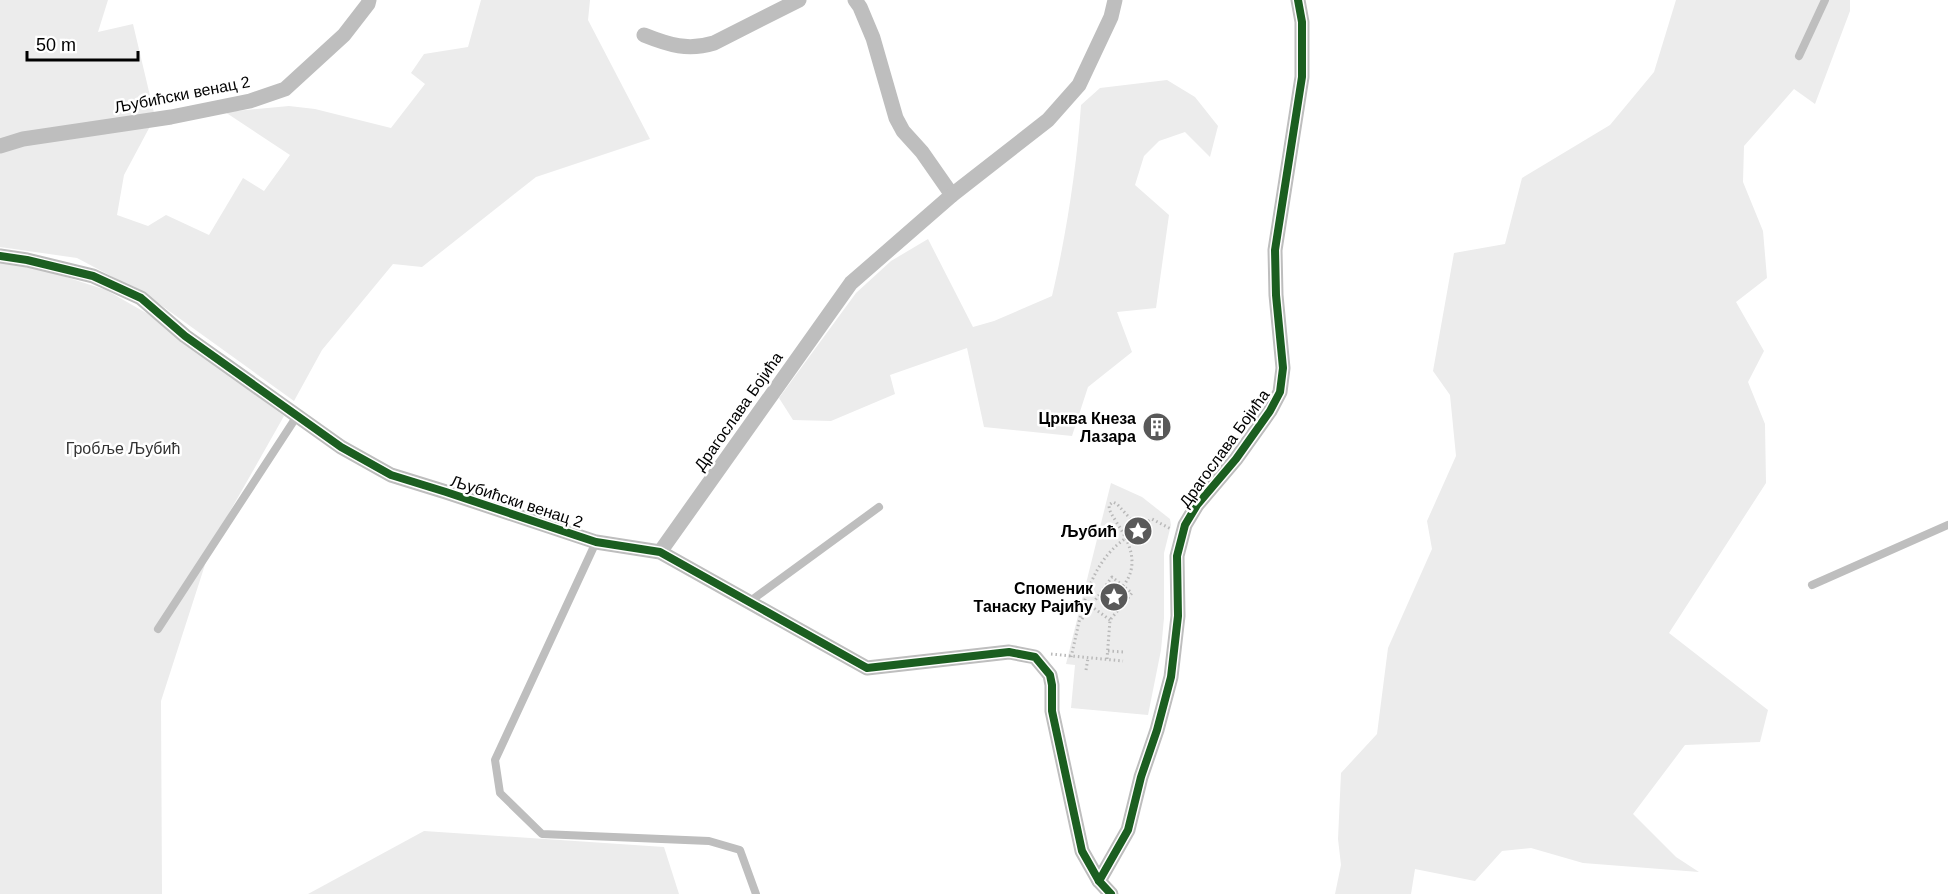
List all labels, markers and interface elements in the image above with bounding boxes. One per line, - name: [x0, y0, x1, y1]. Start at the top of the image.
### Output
- scale bar: [27, 24, 138, 62]
- text: 50 m: [36, 35, 76, 55]
- street label: Љубићски венац 2: [113, 73, 252, 116]
- street label: Драгослава Бојића: [691, 349, 786, 474]
- street label: Драгослава Бојића: [1176, 386, 1273, 510]
- place label: Црква Кнеза Лазара: [1039, 410, 1136, 445]
- building icon: Црква Кнеза Лазара: [1141, 411, 1173, 443]
- park label: Гробље Љубић: [66, 440, 180, 457]
- street label: Љубићски венац 2: [449, 472, 585, 531]
- place icon: Љубић: [1122, 515, 1154, 547]
- place label: Љубић: [1061, 523, 1117, 540]
- place label: Споменик Танаску Рајићу: [974, 580, 1094, 615]
- place icon: Споменик Танаску Рајићу: [1098, 581, 1130, 613]

